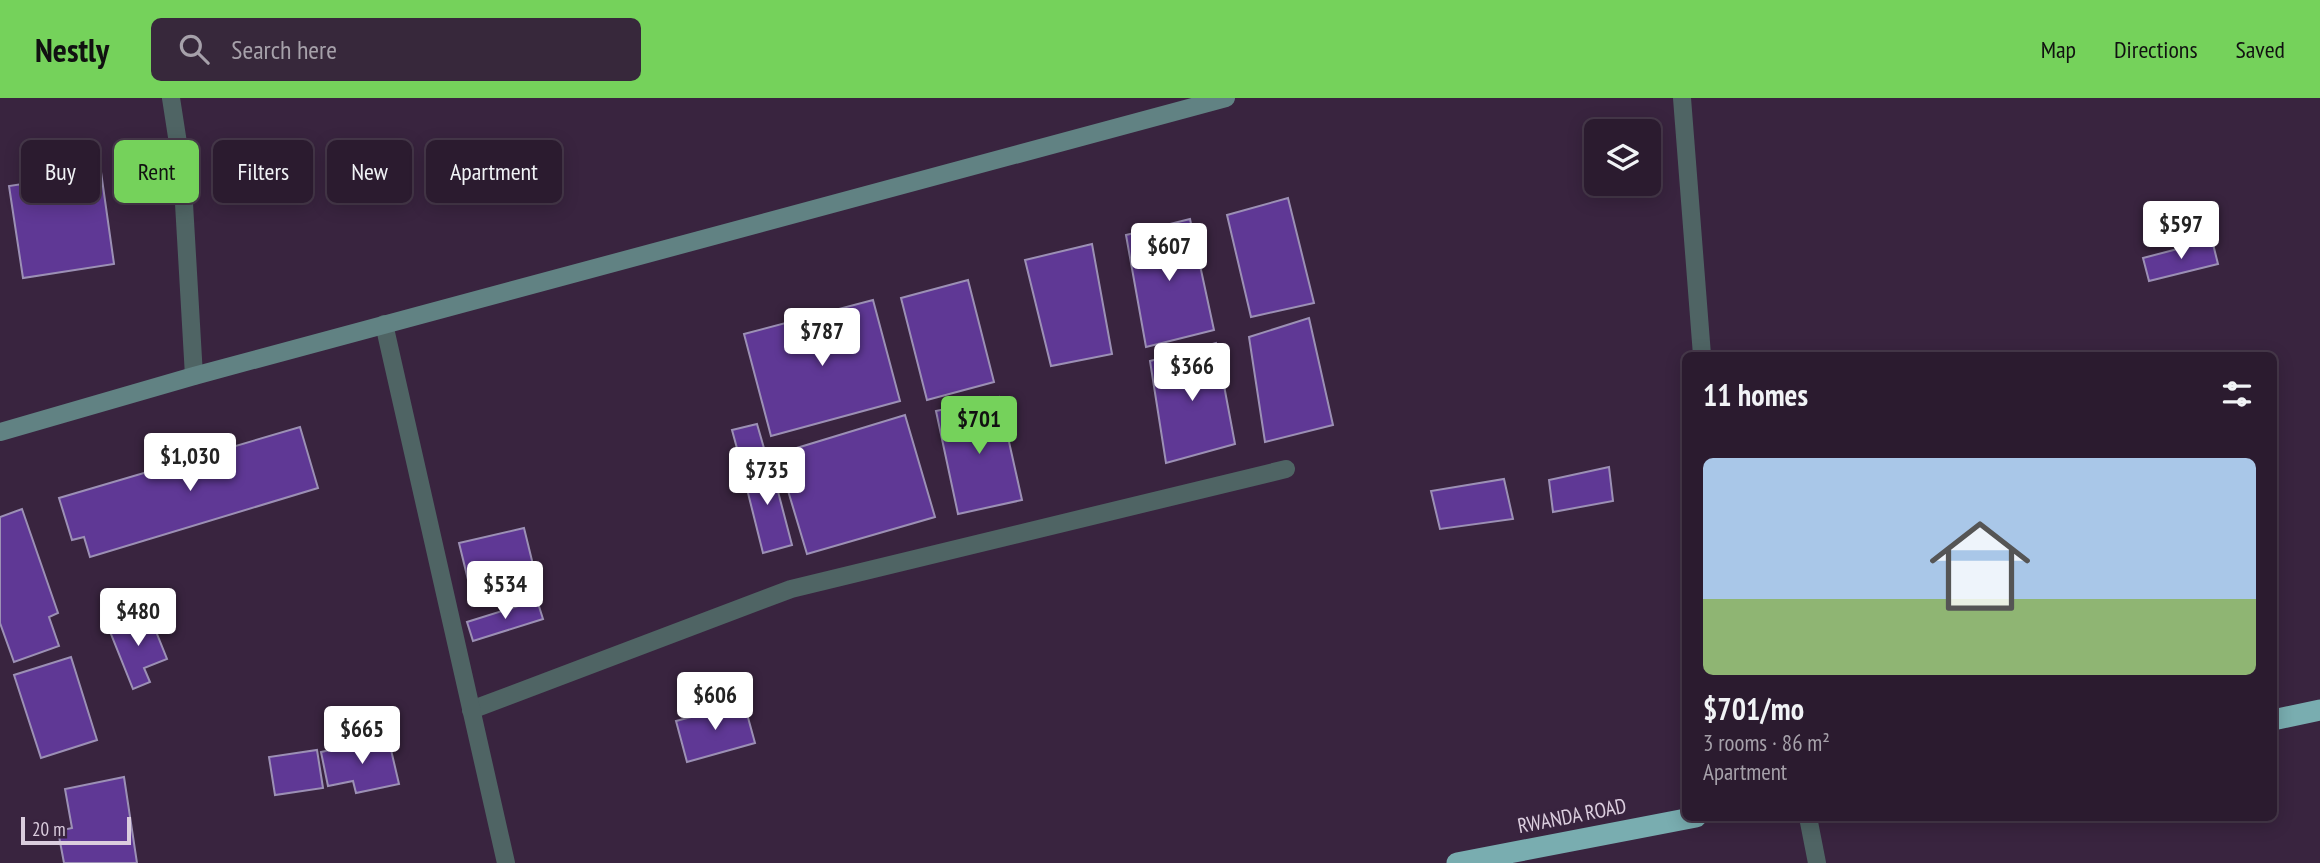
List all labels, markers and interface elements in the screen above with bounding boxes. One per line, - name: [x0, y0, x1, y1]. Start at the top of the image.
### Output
- search box: [151, 18, 641, 81]
- text: Nestly: [35, 28, 109, 71]
- icon: search: [175, 30, 213, 68]
- text: Search here: [231, 33, 337, 66]
- text: Map: [2041, 34, 2076, 65]
- text: Directions: [2114, 34, 2198, 65]
- text: Saved: [2236, 34, 2285, 65]
- map controls: [1584, 119, 1661, 196]
- button: layers: [1584, 119, 1661, 196]
- chip: Buy: [21, 140, 100, 203]
- chip: Rent: [114, 140, 199, 203]
- chip: Filters: [213, 140, 313, 203]
- chip: New: [327, 140, 412, 203]
- chip: Apartment: [426, 140, 562, 203]
- pin: $597: [2140, 202, 2222, 261]
- text: $597: [2159, 209, 2203, 238]
- pin: $607: [1128, 223, 1210, 283]
- text: $607: [1147, 231, 1191, 260]
- pin: $787: [781, 308, 863, 368]
- text: $787: [800, 316, 844, 345]
- pin: $366: [1151, 344, 1233, 403]
- text: $366: [1170, 351, 1214, 380]
- text: 11 homes: [1703, 375, 1808, 414]
- icon: filters: [2218, 375, 2256, 413]
- pin: $701: [938, 396, 1020, 456]
- text: $701: [957, 404, 1001, 433]
- pin: $1,030: [133, 434, 247, 493]
- text: $1,030: [160, 441, 220, 470]
- pin: $735: [726, 448, 808, 507]
- text: $735: [745, 455, 789, 484]
- icon: home: [1917, 503, 2043, 629]
- pin: $534: [464, 561, 546, 621]
- text: $534: [483, 569, 527, 598]
- pin: $480: [97, 588, 179, 648]
- text: $480: [116, 596, 160, 625]
- pin: $606: [674, 672, 756, 732]
- text: $606: [693, 680, 737, 709]
- text: $701/mo: [1703, 689, 1804, 728]
- pin: $665: [321, 706, 403, 766]
- text: $665: [340, 714, 384, 743]
- text: 3 rooms · 86 m²: [1703, 728, 1830, 757]
- text: Apartment: [1703, 757, 1787, 786]
- street label: RWANDA ROAD: [1515, 792, 1628, 839]
- scale bar: [21, 814, 131, 846]
- text: 20 m: [32, 817, 66, 841]

